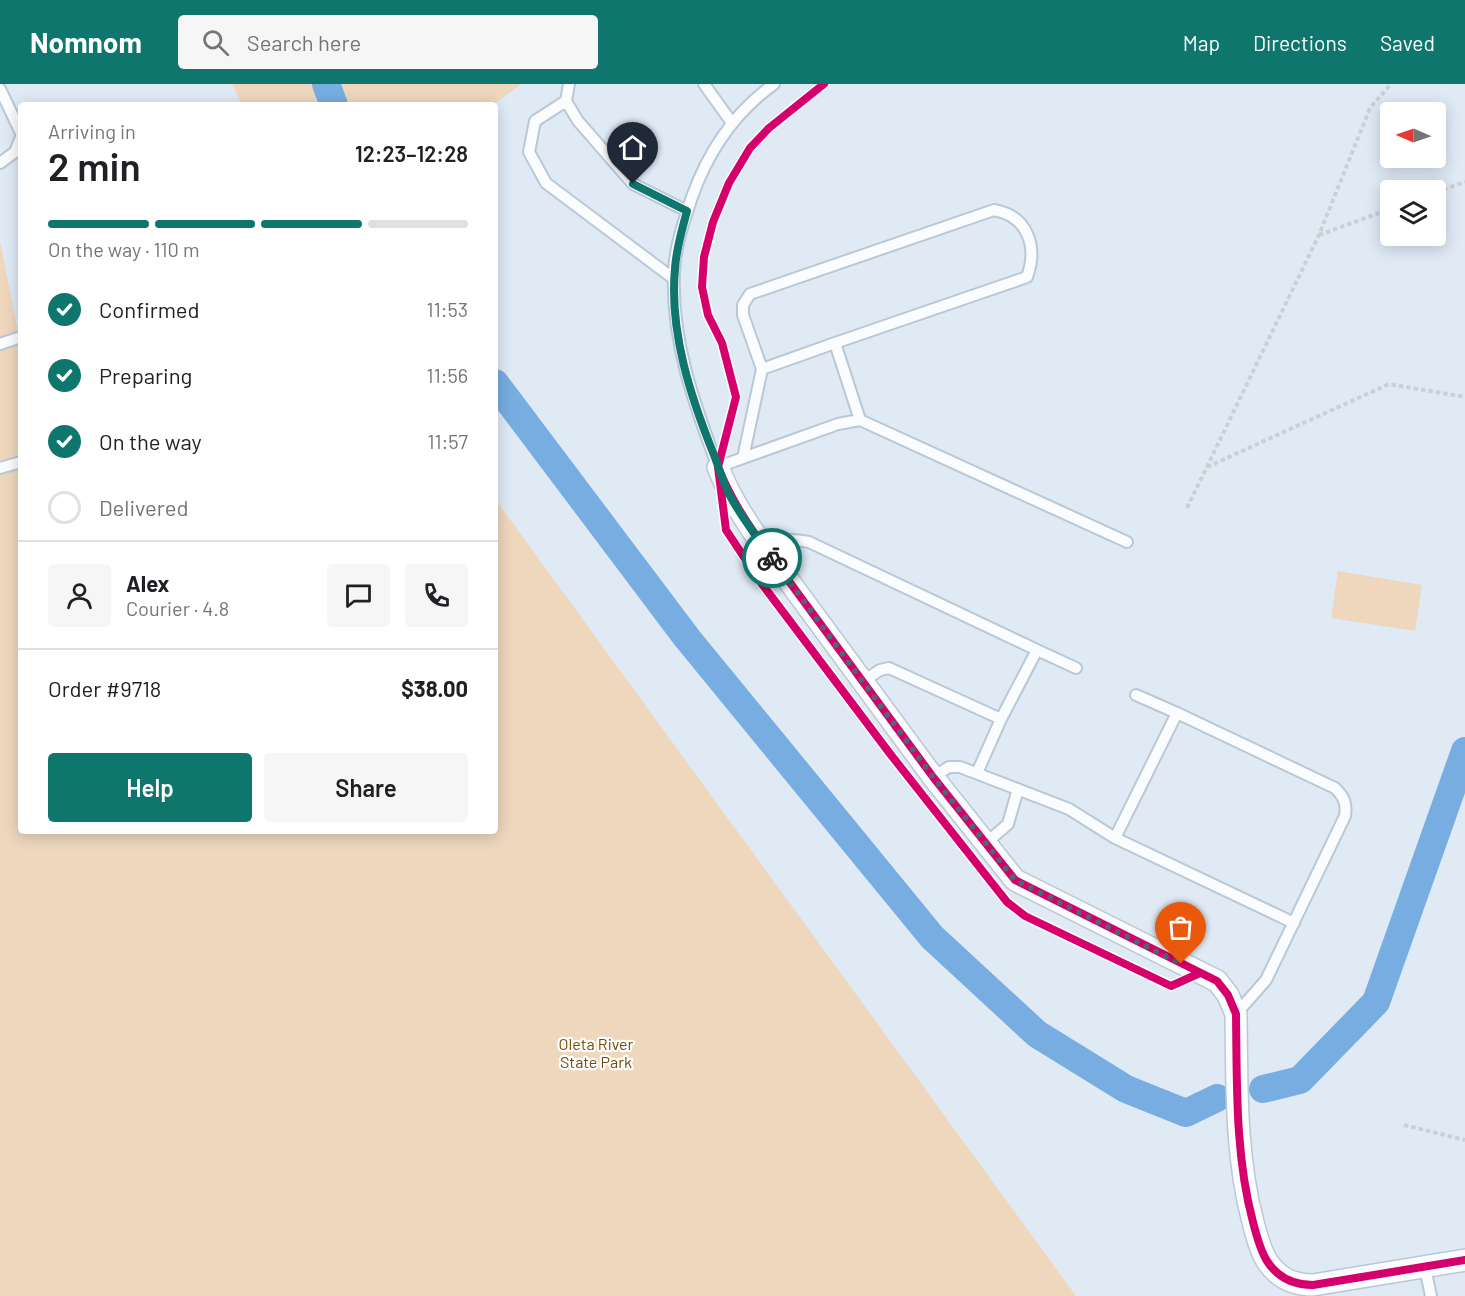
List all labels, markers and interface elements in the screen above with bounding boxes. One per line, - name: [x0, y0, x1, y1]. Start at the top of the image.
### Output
- search box: [178, 15, 598, 69]
- text: Nomnom: [30, 25, 142, 59]
- icon: search: [199, 26, 232, 59]
- text: Search here: [247, 29, 361, 55]
- text: Map: [1183, 30, 1220, 55]
- text: Directions: [1253, 30, 1347, 55]
- text: Saved: [1380, 30, 1435, 55]
- north arrow: [1380, 102, 1446, 168]
- map controls: [1380, 102, 1446, 246]
- text: Arriving in: [48, 119, 136, 143]
- pin: [607, 122, 658, 184]
- icon: home: [616, 131, 649, 164]
- text: 12:23–12:28: [355, 140, 468, 166]
- text: 2 min: [48, 142, 141, 189]
- button: layers: [1380, 180, 1446, 246]
- text: On the way · 110 m: [48, 237, 199, 261]
- icon: check: [48, 293, 81, 326]
- text: Confirmed: [99, 296, 199, 322]
- text: 11:53: [427, 297, 468, 321]
- icon: check: [48, 359, 81, 392]
- text: Preparing: [99, 362, 192, 388]
- text: 11:56: [427, 363, 468, 387]
- icon: check: [48, 425, 81, 458]
- text: On the way: [99, 428, 202, 454]
- text: 11:57: [427, 429, 468, 453]
- text: Delivered: [99, 494, 188, 520]
- courier: [742, 528, 802, 588]
- icon: bike: [756, 542, 789, 575]
- button: person: [48, 564, 111, 627]
- button: chat: [327, 564, 390, 627]
- button: phone: [405, 564, 468, 627]
- text: Alex: [126, 570, 169, 596]
- text: Courier · 4.8: [126, 596, 229, 620]
- text: Order #9718: [48, 675, 161, 701]
- text: $38.00: [401, 675, 468, 701]
- button: Help: [48, 753, 252, 822]
- button: Share: [264, 753, 468, 822]
- pin: [1155, 902, 1206, 964]
- icon: bag: [1164, 911, 1197, 944]
- park label: Oleta River State Park: [559, 1034, 634, 1071]

